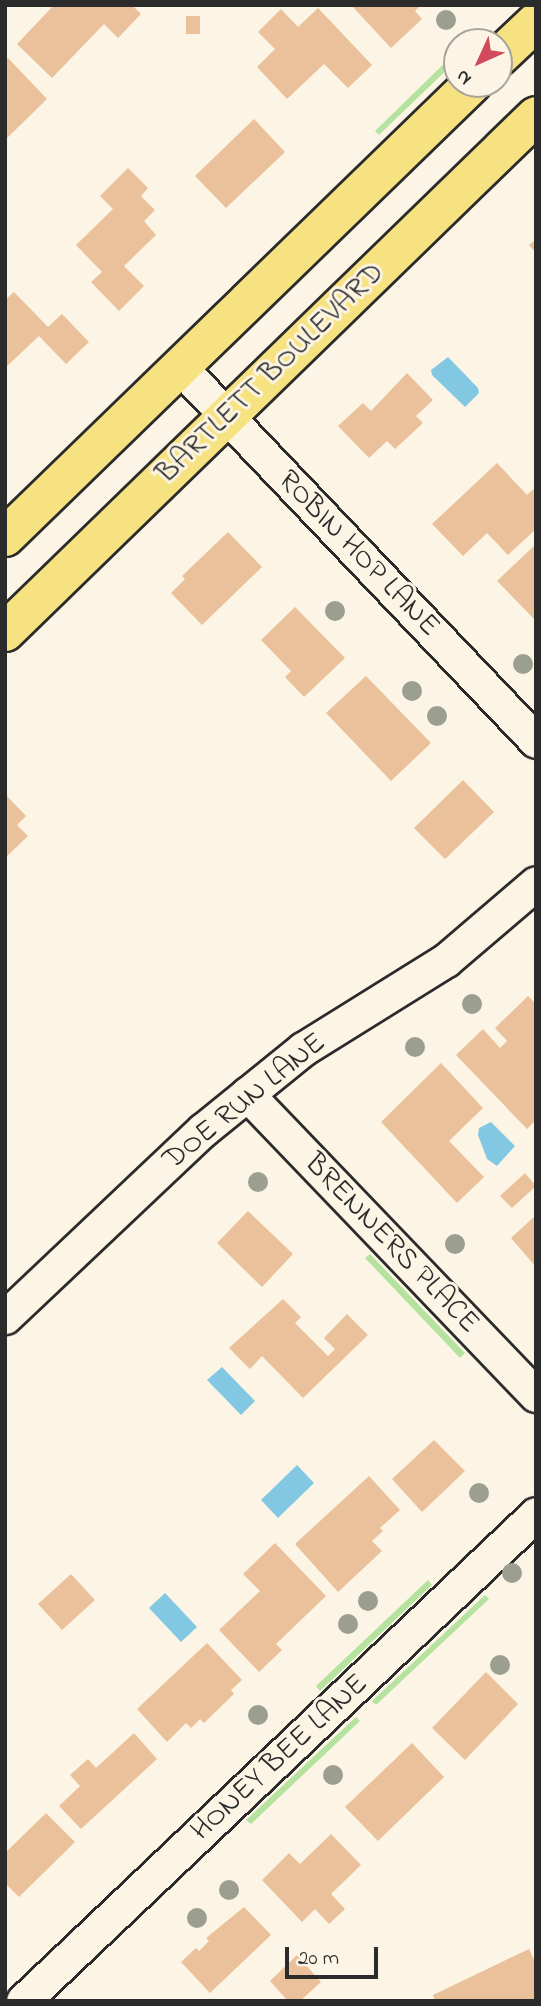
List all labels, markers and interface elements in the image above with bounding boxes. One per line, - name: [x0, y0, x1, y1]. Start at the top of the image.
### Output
- north arrow: [443, 28, 513, 98]
- text: N: [450, 63, 478, 91]
- street label: BARTLETT BOULEVARD: [150, 256, 392, 492]
- street label: ROBIN HOP LANE: [269, 463, 447, 645]
- street label: DOE RUN LANE: [156, 1025, 334, 1179]
- street label: BRENNERS PLACE: [296, 1146, 486, 1342]
- street label: HONEY BEE LANE: [184, 1667, 376, 1849]
- scale bar: [289, 1932, 382, 1976]
- text: 20 m: [298, 1944, 339, 1974]

